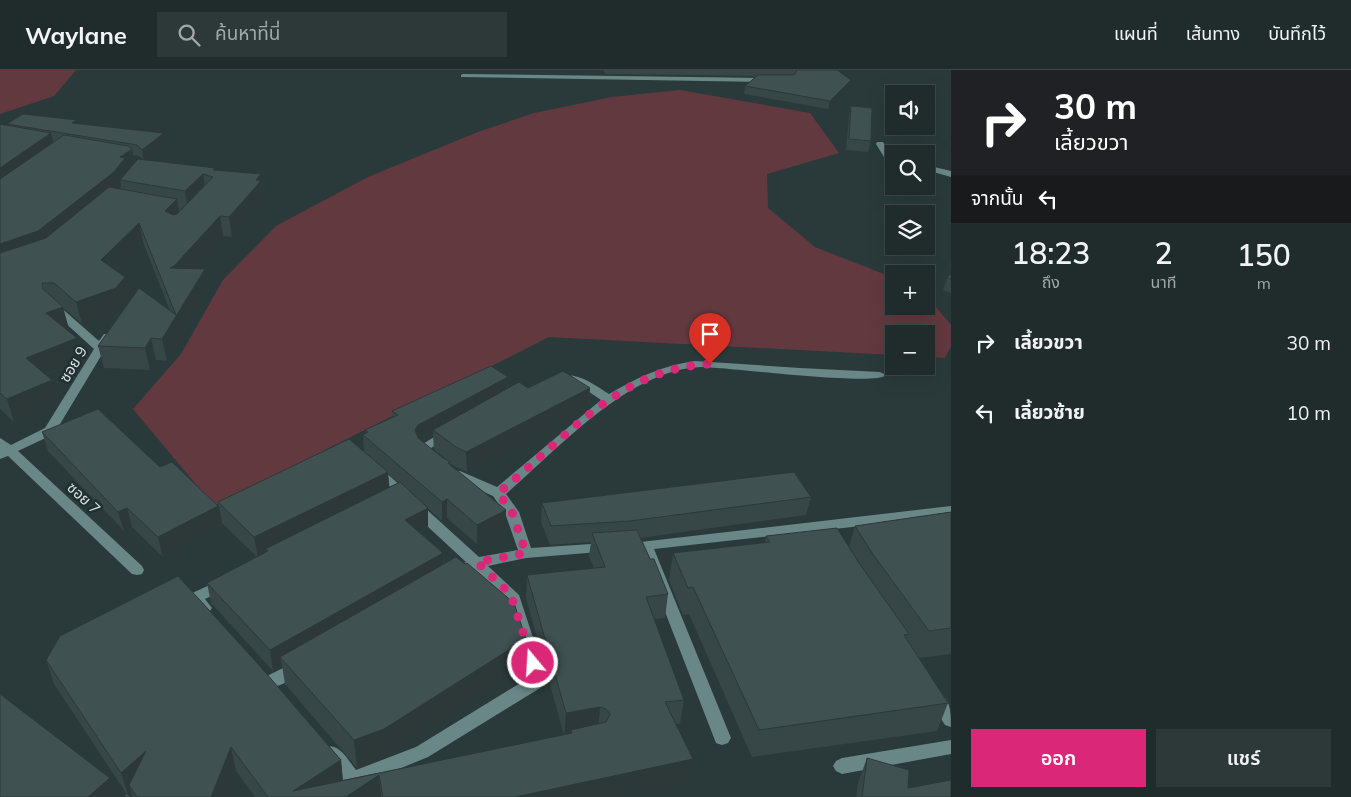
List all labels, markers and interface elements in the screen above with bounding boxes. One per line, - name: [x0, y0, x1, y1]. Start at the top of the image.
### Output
- search box: [157, 12, 507, 57]
- text: Waylane: [25, 20, 127, 50]
- icon: search: [175, 21, 203, 49]
- text: ค้นหาที่นี่: [215, 21, 280, 45]
- text: แผนที่: [1114, 22, 1158, 45]
- text: เส้นทาง: [1186, 22, 1240, 45]
- text: บันทึกไว้: [1268, 22, 1326, 45]
- text: 30 m: [1054, 84, 1137, 128]
- map controls: [885, 85, 935, 375]
- button: sound: [885, 85, 935, 135]
- icon: right: [971, 90, 1036, 155]
- text: เลี้ยวขวา: [1054, 128, 1129, 156]
- button: search: [885, 145, 935, 195]
- icon: left: [1034, 185, 1062, 213]
- text: จากนั้น: [971, 186, 1024, 210]
- button: layers: [885, 205, 935, 255]
- text: 18:23: [1011, 234, 1090, 272]
- text: 2: [1155, 234, 1173, 272]
- text: 150: [1237, 236, 1291, 274]
- button: +: [885, 265, 935, 315]
- text: ถึง: [1042, 272, 1060, 292]
- text: นาที: [1151, 272, 1177, 292]
- text: m: [1257, 273, 1271, 293]
- pin: [689, 313, 731, 364]
- icon: arrive: [696, 320, 724, 348]
- button: −: [885, 325, 935, 375]
- icon: right: [971, 329, 999, 357]
- text: เลี้ยวขวา: [1014, 330, 1083, 354]
- text: 30 m: [1287, 331, 1331, 355]
- street label: ซอย 9: [55, 342, 91, 386]
- icon: left: [971, 399, 999, 427]
- text: เลี้ยวซ้าย: [1014, 400, 1085, 424]
- text: 10 m: [1287, 401, 1331, 425]
- street label: ซอย 7: [63, 478, 105, 518]
- position arrow: [506, 636, 558, 688]
- button: ออก: [971, 729, 1146, 787]
- button: แชร์: [1156, 729, 1331, 787]

